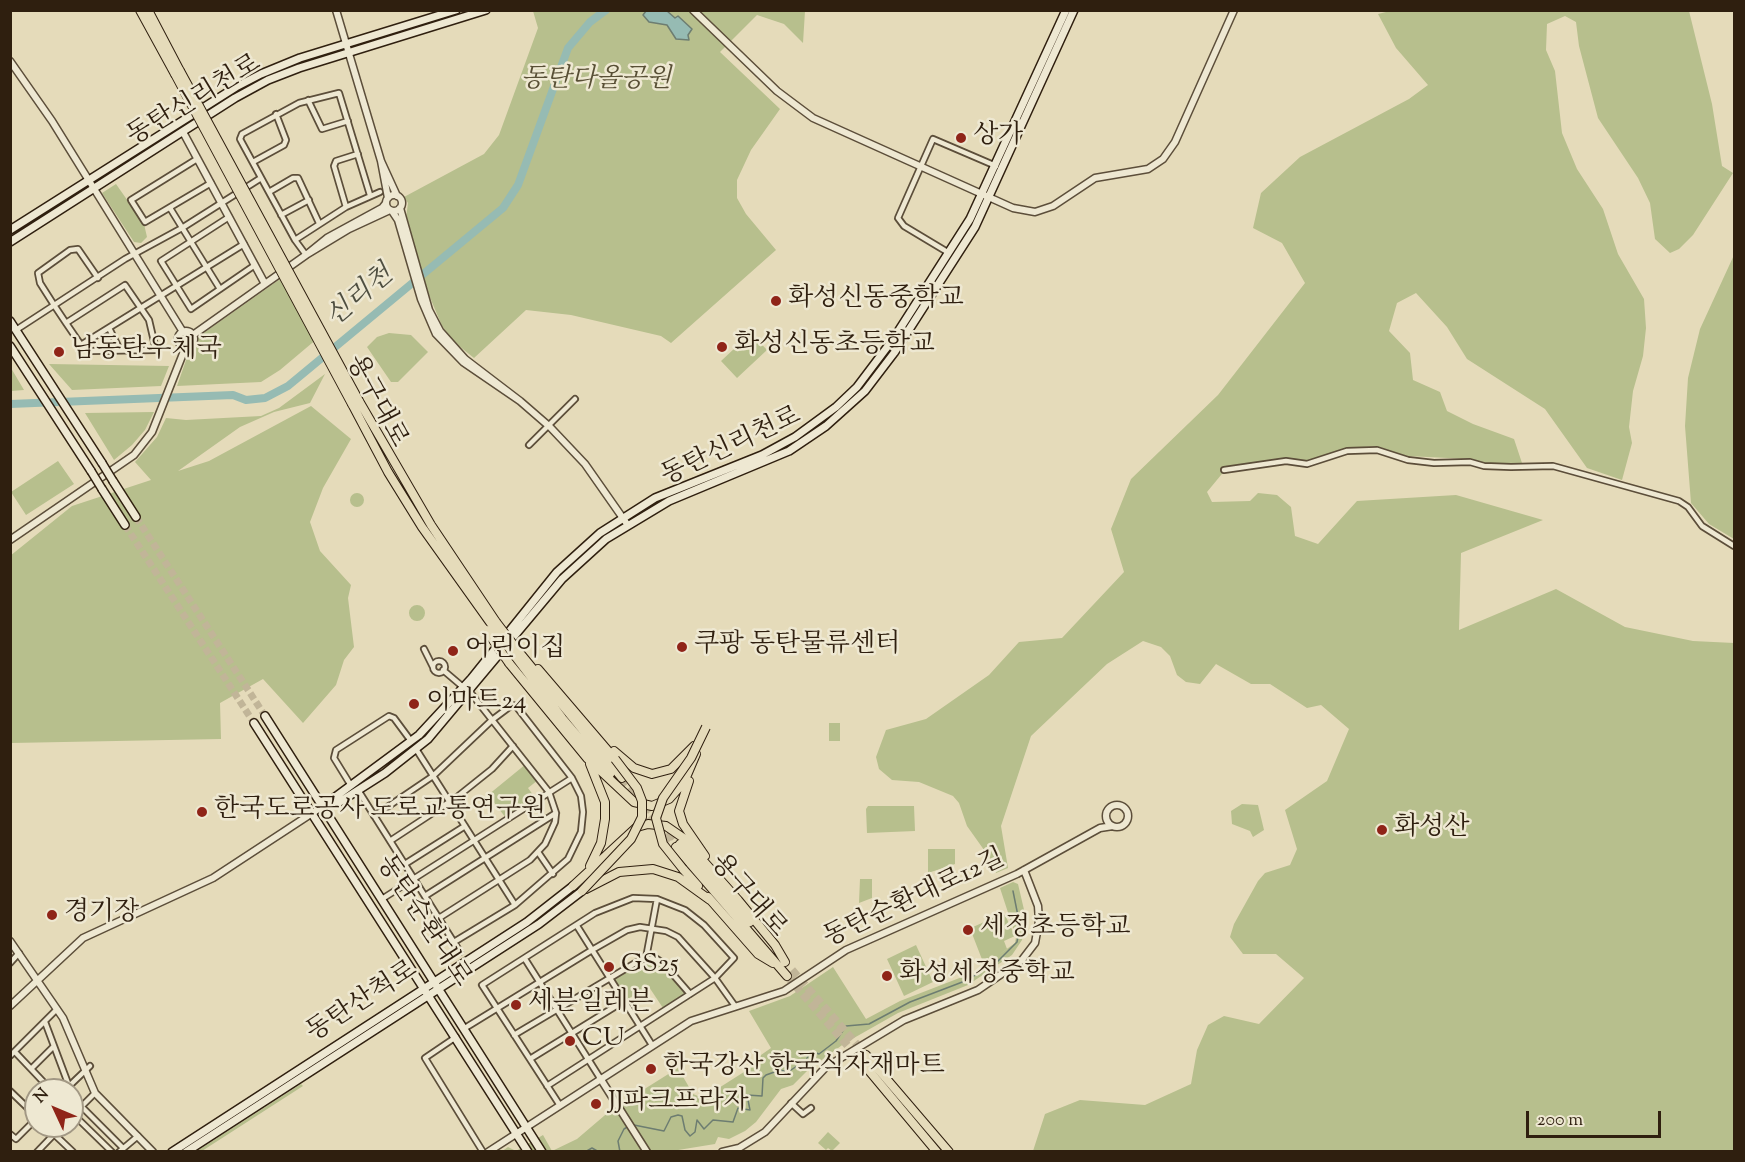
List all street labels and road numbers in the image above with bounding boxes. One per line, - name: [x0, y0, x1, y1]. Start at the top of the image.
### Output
- street label: 동탄신리천로: [122, 50, 268, 154]
- street label: 용구대로: [338, 350, 412, 454]
- street label: 동탄신리천로: [657, 402, 807, 494]
- street label: 동탄순환대로12길: [819, 844, 1011, 956]
- street label: 용구대로: [702, 849, 792, 945]
- street label: 동탄순환대로: [368, 850, 476, 994]
- street label: 동탄산척로: [302, 956, 424, 1050]

